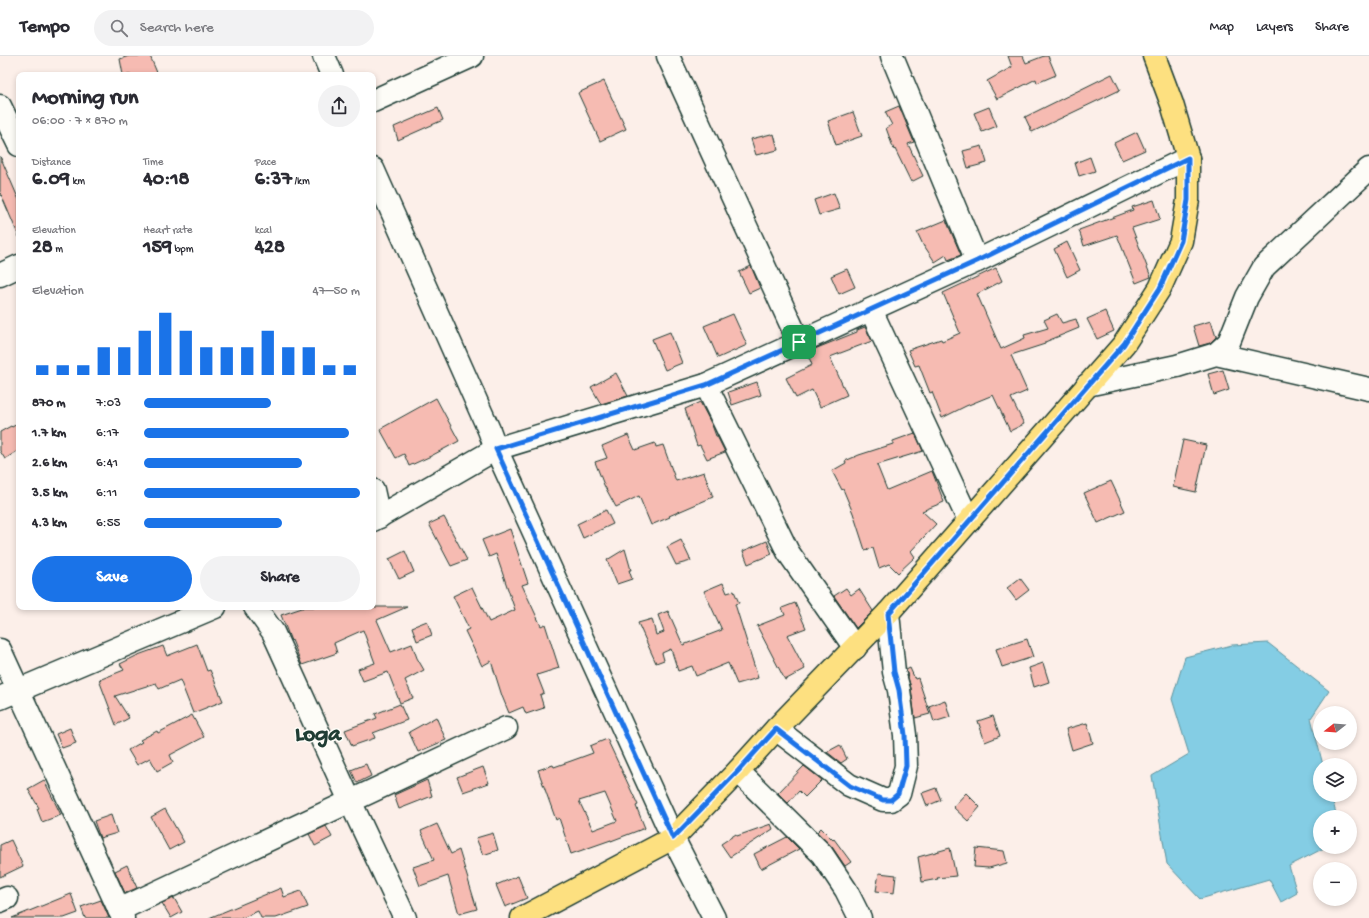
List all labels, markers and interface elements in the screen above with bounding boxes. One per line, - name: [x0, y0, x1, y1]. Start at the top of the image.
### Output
- search box: [94, 10, 374, 46]
- text: Tempo: [20, 16, 70, 39]
- icon: search: [108, 17, 130, 39]
- text: Search here: [140, 19, 214, 37]
- text: Map: [1210, 19, 1234, 36]
- text: Layers: [1256, 19, 1293, 36]
- text: Share: [1315, 19, 1349, 36]
- button: share: [318, 85, 360, 127]
- text: Morning run: [32, 86, 138, 112]
- text: 06:00 · 7 × 870 m: [32, 114, 128, 129]
- text: Distance: [32, 157, 71, 169]
- text: Time: [143, 157, 163, 169]
- text: Pace: [255, 157, 276, 169]
- text: 6.09: [32, 169, 70, 192]
- text: 40:18: [143, 169, 189, 192]
- text: 6:37: [255, 169, 292, 192]
- text: km: [70, 176, 85, 188]
- text: /km: [292, 176, 310, 188]
- text: Elevation: [32, 225, 76, 237]
- text: Heart rate: [143, 225, 193, 237]
- text: kcal: [255, 225, 272, 237]
- text: 28: [32, 237, 53, 260]
- text: 159: [143, 237, 172, 260]
- text: 428: [255, 237, 285, 260]
- text: m: [53, 244, 63, 256]
- text: bpm: [172, 244, 194, 256]
- text: Elevation: [32, 284, 84, 299]
- text: 47–50 m: [313, 284, 360, 299]
- pin: [782, 325, 816, 359]
- icon: arrive: [788, 331, 810, 353]
- text: 870 m: [32, 396, 66, 411]
- text: 7:03: [96, 396, 121, 411]
- text: 1.7 km: [32, 426, 66, 441]
- text: 6:17: [96, 426, 119, 441]
- text: 2.6 km: [32, 456, 67, 471]
- text: 6:41: [96, 456, 118, 471]
- text: 3.5 km: [32, 486, 68, 501]
- text: 6:11: [96, 486, 117, 501]
- text: 4.3 km: [32, 516, 67, 531]
- text: 6:55: [96, 516, 120, 531]
- button: Save: [32, 556, 192, 602]
- button: Share: [200, 556, 360, 602]
- north arrow: [1313, 706, 1357, 750]
- map controls: [1313, 706, 1357, 906]
- district label: Loga: [295, 722, 342, 749]
- button: layers: [1313, 758, 1357, 802]
- button: +: [1313, 810, 1357, 854]
- button: −: [1313, 862, 1357, 906]

